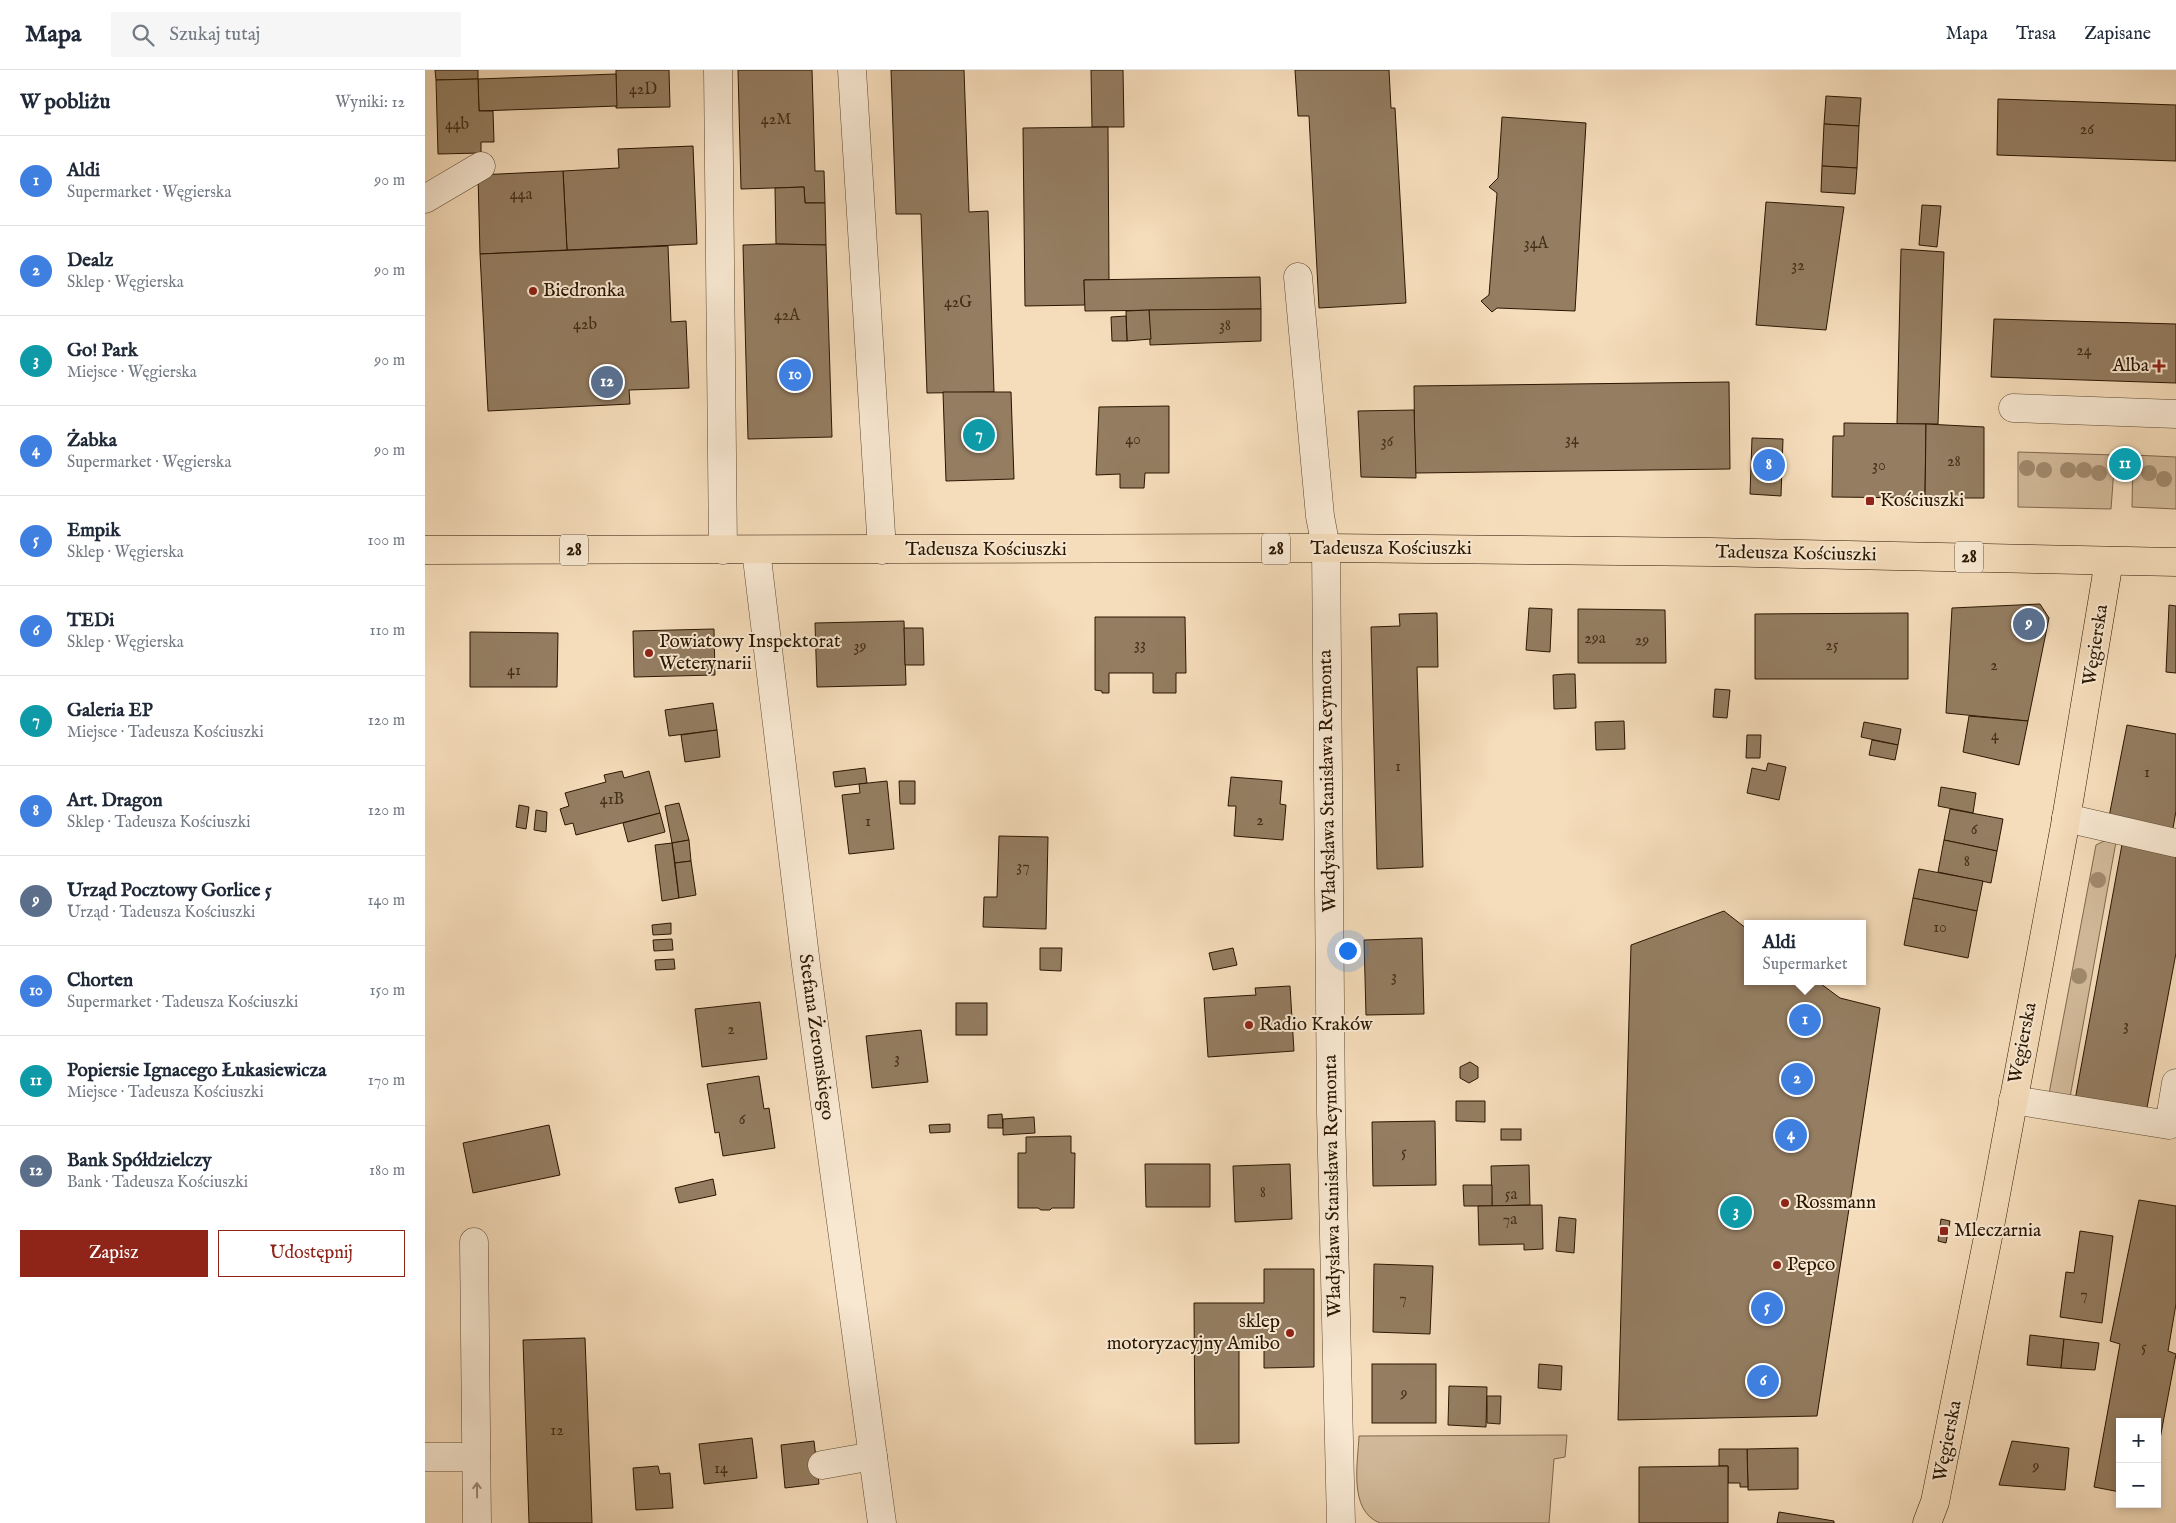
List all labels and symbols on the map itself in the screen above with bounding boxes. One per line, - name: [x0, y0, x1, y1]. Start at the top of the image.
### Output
- house number: 42D: [629, 80, 657, 100]
- house number: 42M: [761, 110, 791, 130]
- house number: 44b: [445, 115, 470, 135]
- house number: 26: [2080, 120, 2094, 140]
- house number: 44a: [510, 185, 532, 205]
- house number: 34A: [1524, 234, 1550, 254]
- house number: 32: [1791, 256, 1805, 276]
- place label: Biedronka: [543, 279, 626, 303]
- marker: Biedronka: [527, 285, 539, 297]
- house number: 42G: [944, 293, 972, 313]
- house number: 42A: [774, 306, 801, 326]
- house number: 42b: [573, 315, 597, 335]
- house number: 38: [1219, 316, 1231, 336]
- house number: 24: [2076, 341, 2092, 361]
- place label: Alba: [2112, 354, 2150, 378]
- pin: 10: [779, 356, 811, 394]
- marker: Alba: [2153, 360, 2165, 372]
- pin: 12: [591, 363, 623, 401]
- pin: 7: [963, 416, 995, 454]
- house number: 40: [1125, 430, 1141, 450]
- house number: 34: [1565, 430, 1579, 450]
- house number: 36: [1381, 432, 1394, 452]
- pin: 11: [2109, 445, 2141, 483]
- pin: 8: [1753, 446, 1785, 484]
- house number: 28: [1947, 452, 1961, 472]
- house number: 30: [1872, 456, 1886, 476]
- place label: Kościuszki: [1880, 489, 1964, 513]
- marker: Kościuszki: [1864, 495, 1876, 507]
- road number: 28: [560, 534, 588, 566]
- road number: 28: [1262, 534, 1290, 564]
- street label: Tadeusza Kościuszki: [1310, 537, 1472, 561]
- street label: Tadeusza Kościuszki: [905, 538, 1067, 562]
- street label: Tadeusza Kościuszki: [1715, 541, 1877, 567]
- road number: 28: [1955, 542, 1983, 572]
- street label: Węgierska: [2078, 602, 2114, 687]
- pin: 9: [2013, 605, 2045, 643]
- house number: 29a: [1584, 629, 1606, 649]
- place label: Powiatowy Inspektorat Weterynarii: [659, 630, 841, 676]
- house number: 29: [1635, 631, 1649, 651]
- house number: 33: [1134, 635, 1146, 655]
- house number: 25: [1825, 636, 1839, 656]
- house number: 39: [854, 637, 866, 657]
- marker: Powiatowy Inspektorat Weterynarii: [643, 647, 655, 659]
- street label: Władysława Stanisława Reymonta: [1314, 649, 1342, 912]
- house number: 2: [1990, 656, 1998, 676]
- house number: 41: [507, 661, 521, 681]
- house number: 4: [1991, 726, 1999, 746]
- house number: 1: [1395, 757, 1401, 777]
- house number: 1: [2144, 763, 2150, 783]
- house number: 41B: [600, 790, 624, 810]
- house number: 2: [1256, 811, 1264, 831]
- house number: 1: [865, 812, 871, 832]
- house number: 6: [1971, 820, 1978, 840]
- house number: 8: [1964, 852, 1970, 872]
- house number: 37: [1016, 857, 1030, 877]
- house number: 10: [1933, 918, 1947, 938]
- your location: [1335, 938, 1361, 964]
- street label: Stefana Żeromskiego: [792, 952, 840, 1122]
- house number: 3: [1391, 967, 1397, 987]
- street label: Węgierska: [2003, 1000, 2043, 1086]
- pin: 1: [1789, 1001, 1821, 1039]
- place label: Radio Kraków: [1259, 1013, 1373, 1037]
- house number: 3: [2123, 1016, 2129, 1036]
- marker: Radio Kraków: [1243, 1019, 1255, 1031]
- house number: 2: [727, 1020, 735, 1040]
- house number: 3: [894, 1049, 900, 1069]
- street label: Władysława Stanisława Reymonta: [1319, 1054, 1347, 1317]
- pin: 2: [1781, 1060, 1813, 1098]
- house number: 6: [739, 1110, 746, 1130]
- pin: 4: [1775, 1116, 1807, 1154]
- house number: 5: [1401, 1143, 1407, 1163]
- house number: 8: [1260, 1183, 1266, 1203]
- house number: 5a: [1505, 1185, 1517, 1205]
- place label: Rossmann: [1795, 1191, 1876, 1215]
- pin: 3: [1720, 1193, 1752, 1231]
- marker: Rossmann: [1779, 1197, 1791, 1209]
- house number: 7a: [1503, 1210, 1517, 1230]
- place label: Mleczarnia: [1954, 1219, 2042, 1243]
- marker: Mleczarnia: [1938, 1225, 1950, 1237]
- place label: Pepco: [1787, 1253, 1835, 1277]
- marker: Pepco: [1771, 1259, 1783, 1271]
- house number: 7: [2080, 1285, 2088, 1305]
- house number: 7: [1399, 1289, 1407, 1309]
- pin: 5: [1751, 1289, 1783, 1327]
- place label: sklep motoryzacyjny Amibo: [1107, 1310, 1280, 1356]
- marker: sklep motoryzacyjny Amibo: [1284, 1327, 1296, 1339]
- house number: 5: [2141, 1338, 2147, 1358]
- pin: 6: [1747, 1362, 1779, 1400]
- house number: 9: [1400, 1384, 1408, 1404]
- street label: Węgierska: [1928, 1398, 1968, 1484]
- house number: 12: [550, 1421, 564, 1441]
- house number: 9: [2032, 1457, 2040, 1477]
- house number: 14: [714, 1459, 728, 1479]
- one-way arrow: [472, 1482, 482, 1498]

